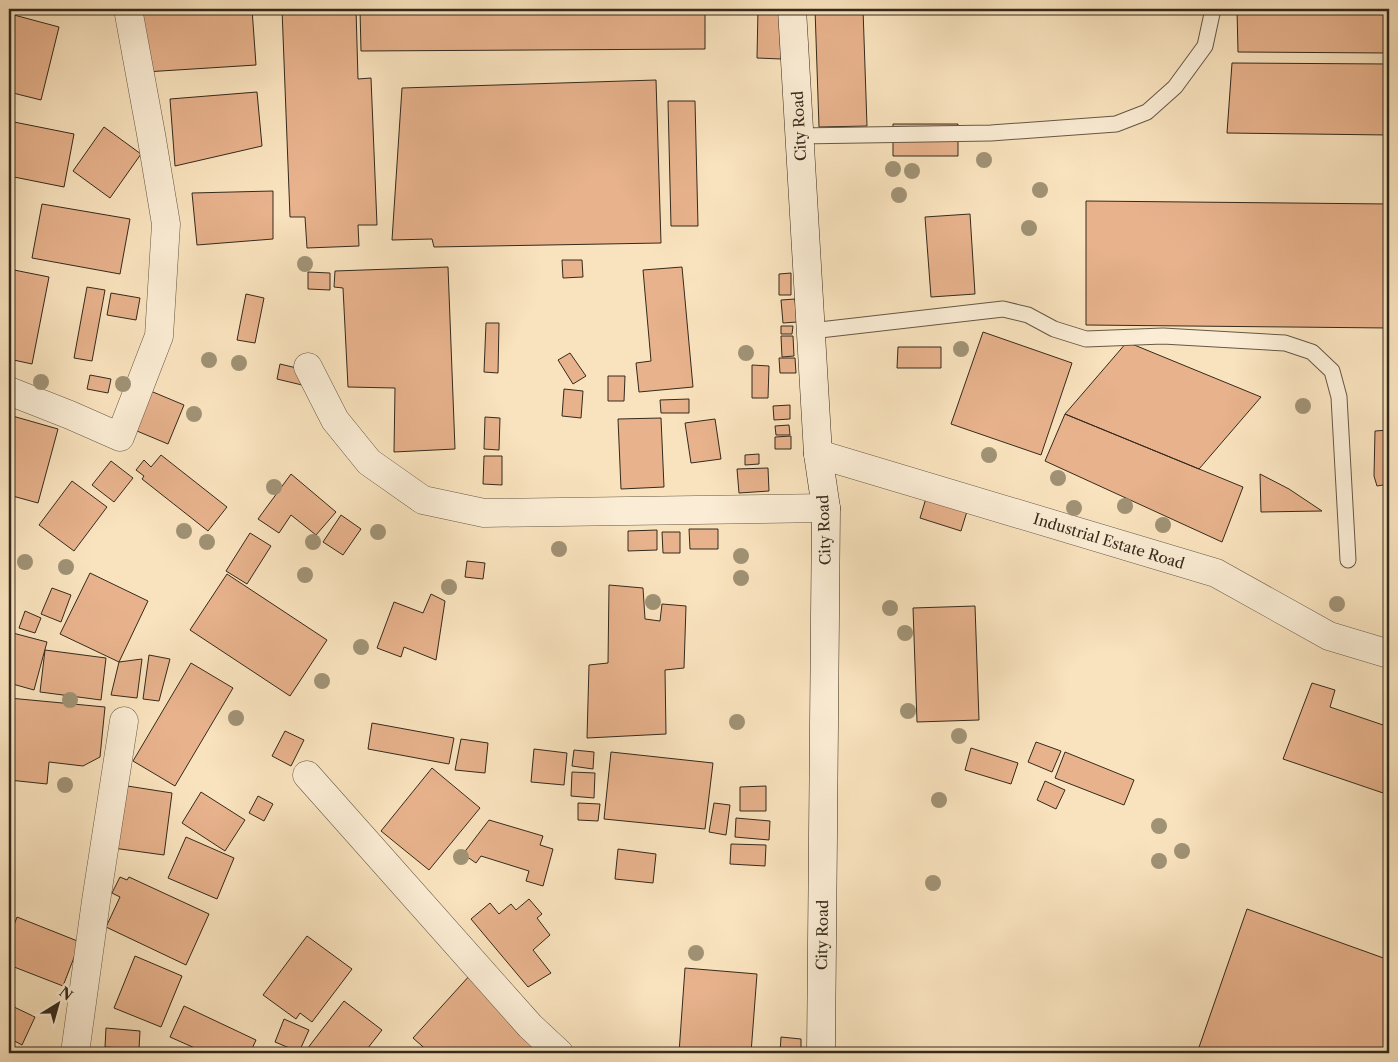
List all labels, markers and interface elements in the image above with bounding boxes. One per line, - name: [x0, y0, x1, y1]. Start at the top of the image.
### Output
- street label: City Road: [788, 90, 810, 162]
- street label: City Road: [813, 494, 835, 566]
- street label: Industrial Estate Road: [1031, 509, 1187, 573]
- street label: City Road: [812, 900, 832, 970]
- north arrow: [32, 980, 82, 1030]
- text: N: [56, 983, 76, 1004]

